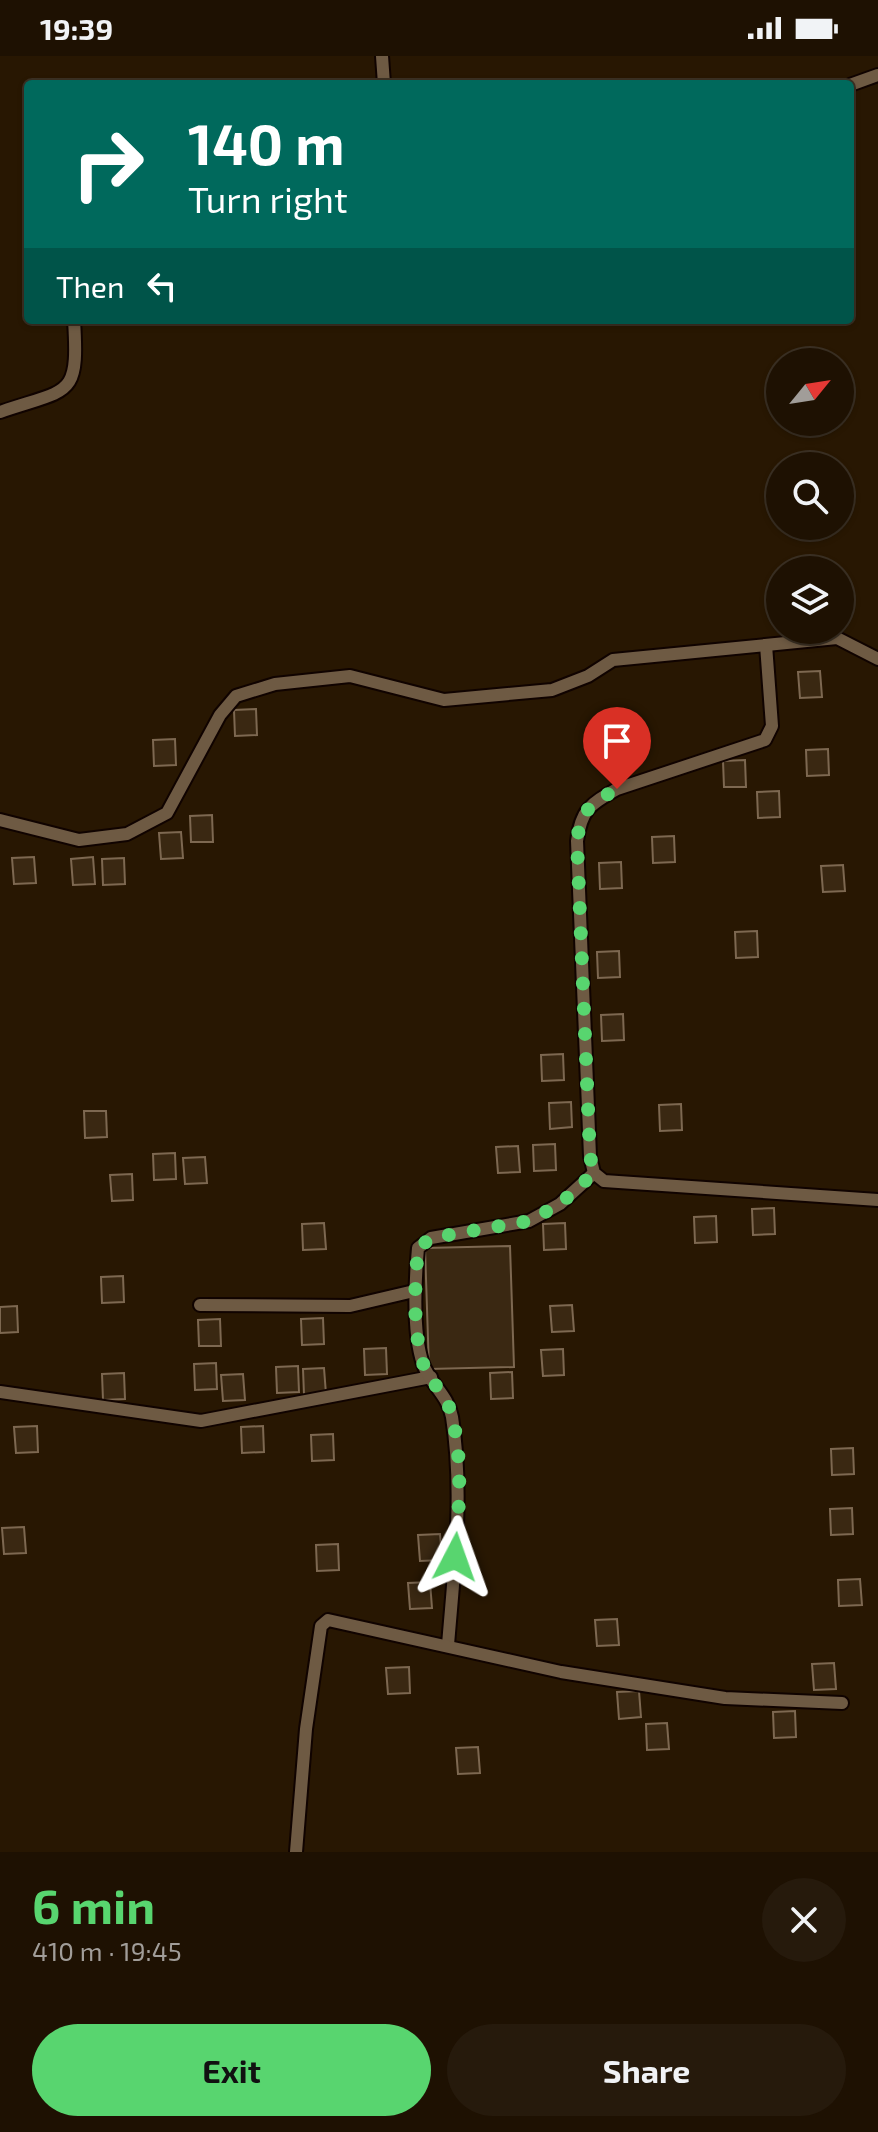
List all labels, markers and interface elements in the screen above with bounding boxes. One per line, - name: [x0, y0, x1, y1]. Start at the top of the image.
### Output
- text: 19:39: [40, 10, 113, 46]
- text: 140 m: [188, 109, 345, 176]
- icon: right: [56, 112, 160, 216]
- text: Turn right: [188, 177, 348, 220]
- icon: left: [140, 264, 184, 308]
- text: Then: [56, 268, 124, 304]
- north arrow: [766, 348, 854, 436]
- map controls: [766, 348, 854, 644]
- button: search: [766, 452, 854, 540]
- button: layers: [766, 556, 854, 644]
- pin: [583, 707, 651, 789]
- icon: arrive: [595, 719, 639, 763]
- position arrow: [413, 1515, 497, 1599]
- text: 6 min: [32, 1876, 155, 1934]
- button: close: [762, 1878, 846, 1962]
- text: 410 m · 19:45: [32, 1935, 182, 1966]
- button: Exit: [32, 2024, 431, 2116]
- button: Share: [447, 2024, 846, 2116]

